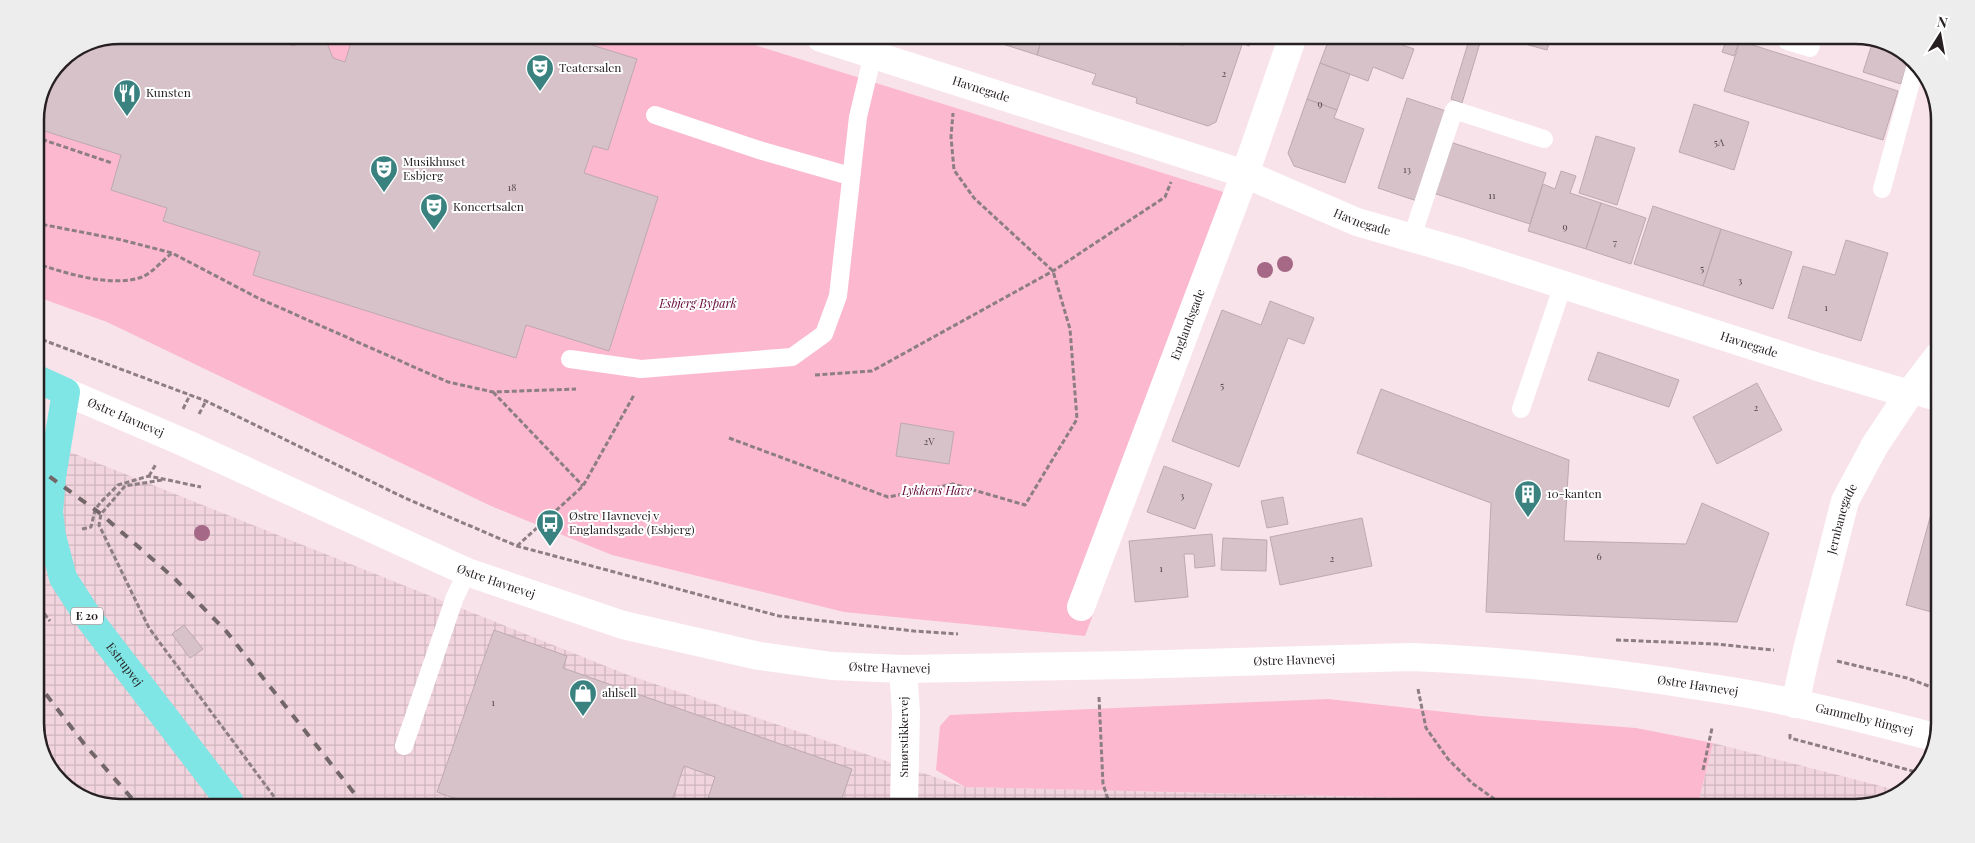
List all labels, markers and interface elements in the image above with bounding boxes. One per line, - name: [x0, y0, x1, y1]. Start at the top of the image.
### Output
- north arrow: [1915, 10, 1965, 60]
- text: N: [1936, 11, 1949, 32]
- theatre icon: Teatersalen: [525, 53, 555, 92]
- place label: Teatersalen: [559, 59, 622, 75]
- house number: 2: [1222, 66, 1227, 80]
- street label: Havnegade: [951, 72, 1012, 105]
- restaurant icon: Kunsten: [112, 78, 142, 117]
- place label: Kunsten: [146, 84, 191, 100]
- house number: 9: [1317, 96, 1323, 110]
- house number: 5A: [1714, 135, 1725, 149]
- place label: Musikhuset Esbjerg: [403, 153, 466, 183]
- theatre icon: Musikhuset Esbjerg: [369, 154, 399, 193]
- house number: 13: [1403, 162, 1412, 176]
- house number: 18: [508, 180, 516, 194]
- house number: 11: [1488, 188, 1496, 202]
- theatre icon: Koncertsalen: [419, 192, 449, 231]
- place label: Koncertsalen: [453, 198, 524, 214]
- street label: Havnegade: [1331, 204, 1393, 238]
- house number: 9: [1562, 219, 1568, 233]
- house number: 7: [1613, 235, 1617, 249]
- house number: 5: [1700, 261, 1704, 275]
- house number: 3: [1738, 273, 1743, 287]
- street label: Englandsgade: [1166, 286, 1208, 362]
- park label: Esbjerg Bypark: [658, 295, 737, 311]
- house number: 1: [1824, 300, 1828, 314]
- street label: Havnegade: [1719, 327, 1780, 361]
- house number: 5: [1220, 378, 1224, 392]
- street label: Østre Havnevej: [85, 393, 167, 440]
- house number: 2: [1754, 400, 1759, 414]
- house number: 2V: [923, 434, 935, 448]
- building icon: 10-kanten: [1513, 479, 1543, 518]
- street label: Jernbanegade: [1822, 480, 1860, 557]
- park label: Lykkens Have: [901, 482, 972, 498]
- place label: 10-kanten: [1547, 485, 1602, 501]
- house number: 3: [1180, 488, 1185, 502]
- place label: Østre Havnevej v Englandsgade (Esbjerg): [569, 507, 695, 537]
- bus stop icon: Østre Havnevej v Englandsgade (Esbjerg): [535, 508, 565, 547]
- house number: 6: [1596, 549, 1602, 563]
- house number: 2: [1330, 551, 1335, 565]
- street label: Østre Havnevej: [455, 559, 537, 602]
- house number: 1: [1159, 561, 1163, 575]
- road number: E 20: [71, 608, 103, 624]
- street label: Estrupvej: [103, 639, 147, 689]
- street label: Østre Havnevej: [1253, 650, 1335, 668]
- street label: Østre Havnevej: [848, 658, 930, 676]
- street label: Østre Havnevej: [1656, 671, 1740, 699]
- shop icon: ahlsell: [568, 678, 598, 717]
- place label: ahlsell: [602, 684, 637, 700]
- house number: 1: [491, 695, 495, 709]
- street label: Smørstikkervej: [895, 696, 911, 778]
- street label: Gammelby Ringvej: [1814, 699, 1915, 738]

